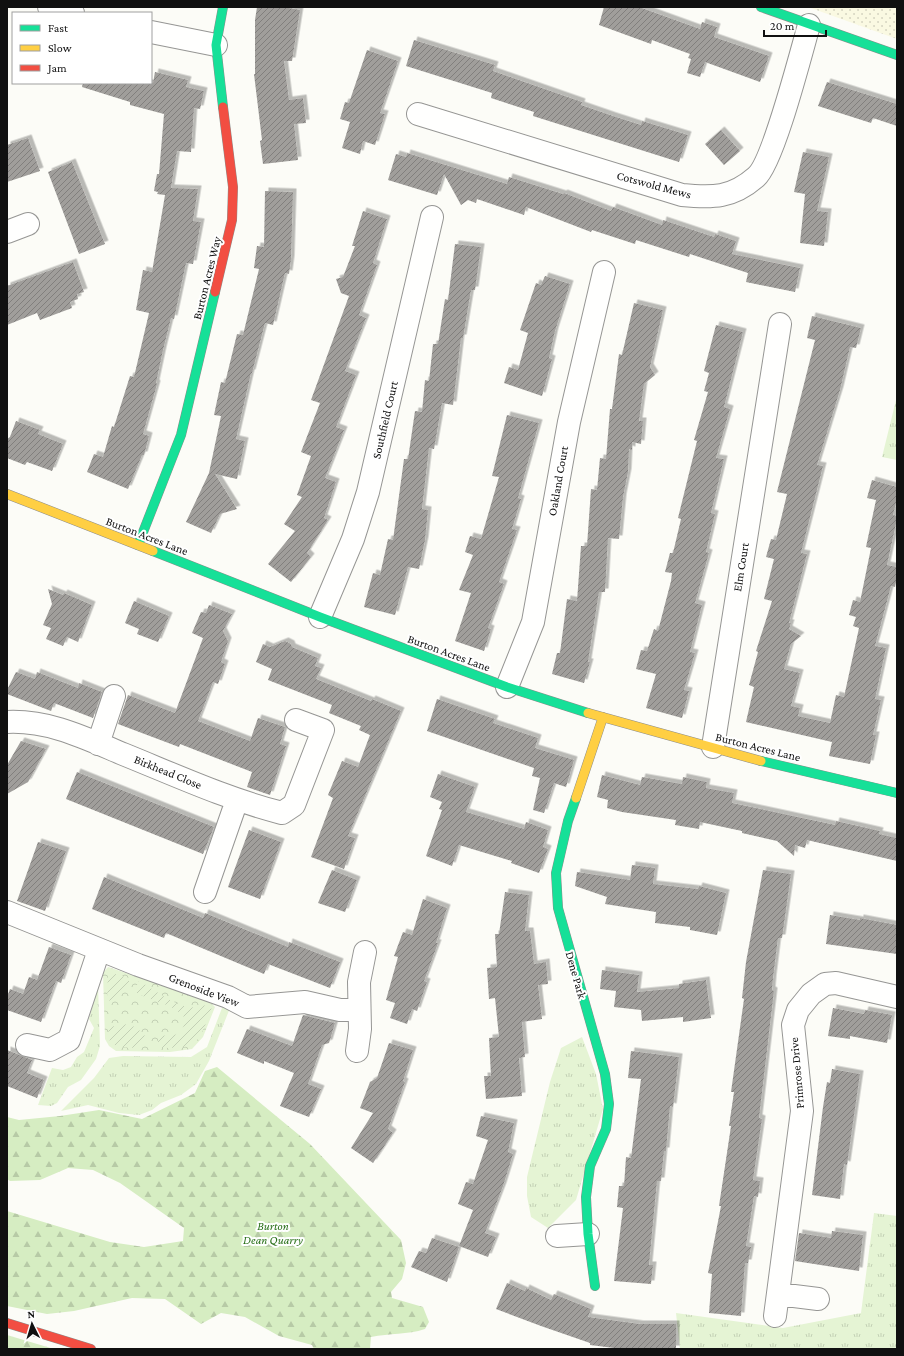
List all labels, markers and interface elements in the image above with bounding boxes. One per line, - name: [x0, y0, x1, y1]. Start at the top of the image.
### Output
- legend: [12, 12, 152, 84]
- scale bar: [764, 12, 826, 38]
- text: 20 m: [770, 19, 795, 33]
- text: Fast: [48, 21, 69, 35]
- text: Slow: [48, 41, 72, 55]
- text: Jam: [47, 61, 67, 75]
- street label: Cotswold Mews: [615, 168, 693, 202]
- street label: Burton Acres Way: [190, 234, 224, 321]
- street label: Southfield Court: [369, 379, 401, 460]
- street label: Oakland Court: [545, 444, 571, 517]
- street label: Burton Acres Lane: [104, 514, 190, 558]
- street label: Elm Court: [730, 541, 752, 592]
- street label: Burton Acres Lane: [406, 632, 492, 674]
- street label: Burton Acres Lane: [714, 730, 802, 764]
- street label: Birkhead Close: [132, 752, 204, 792]
- street label: Dene Park: [563, 950, 589, 1001]
- street label: Grenoside View: [167, 970, 242, 1010]
- street label: Primrose Drive: [787, 1037, 807, 1109]
- park label: Burton Dean Quarry: [243, 1219, 303, 1247]
- north arrow: [12, 1304, 52, 1344]
- text: N: [27, 1308, 36, 1320]

